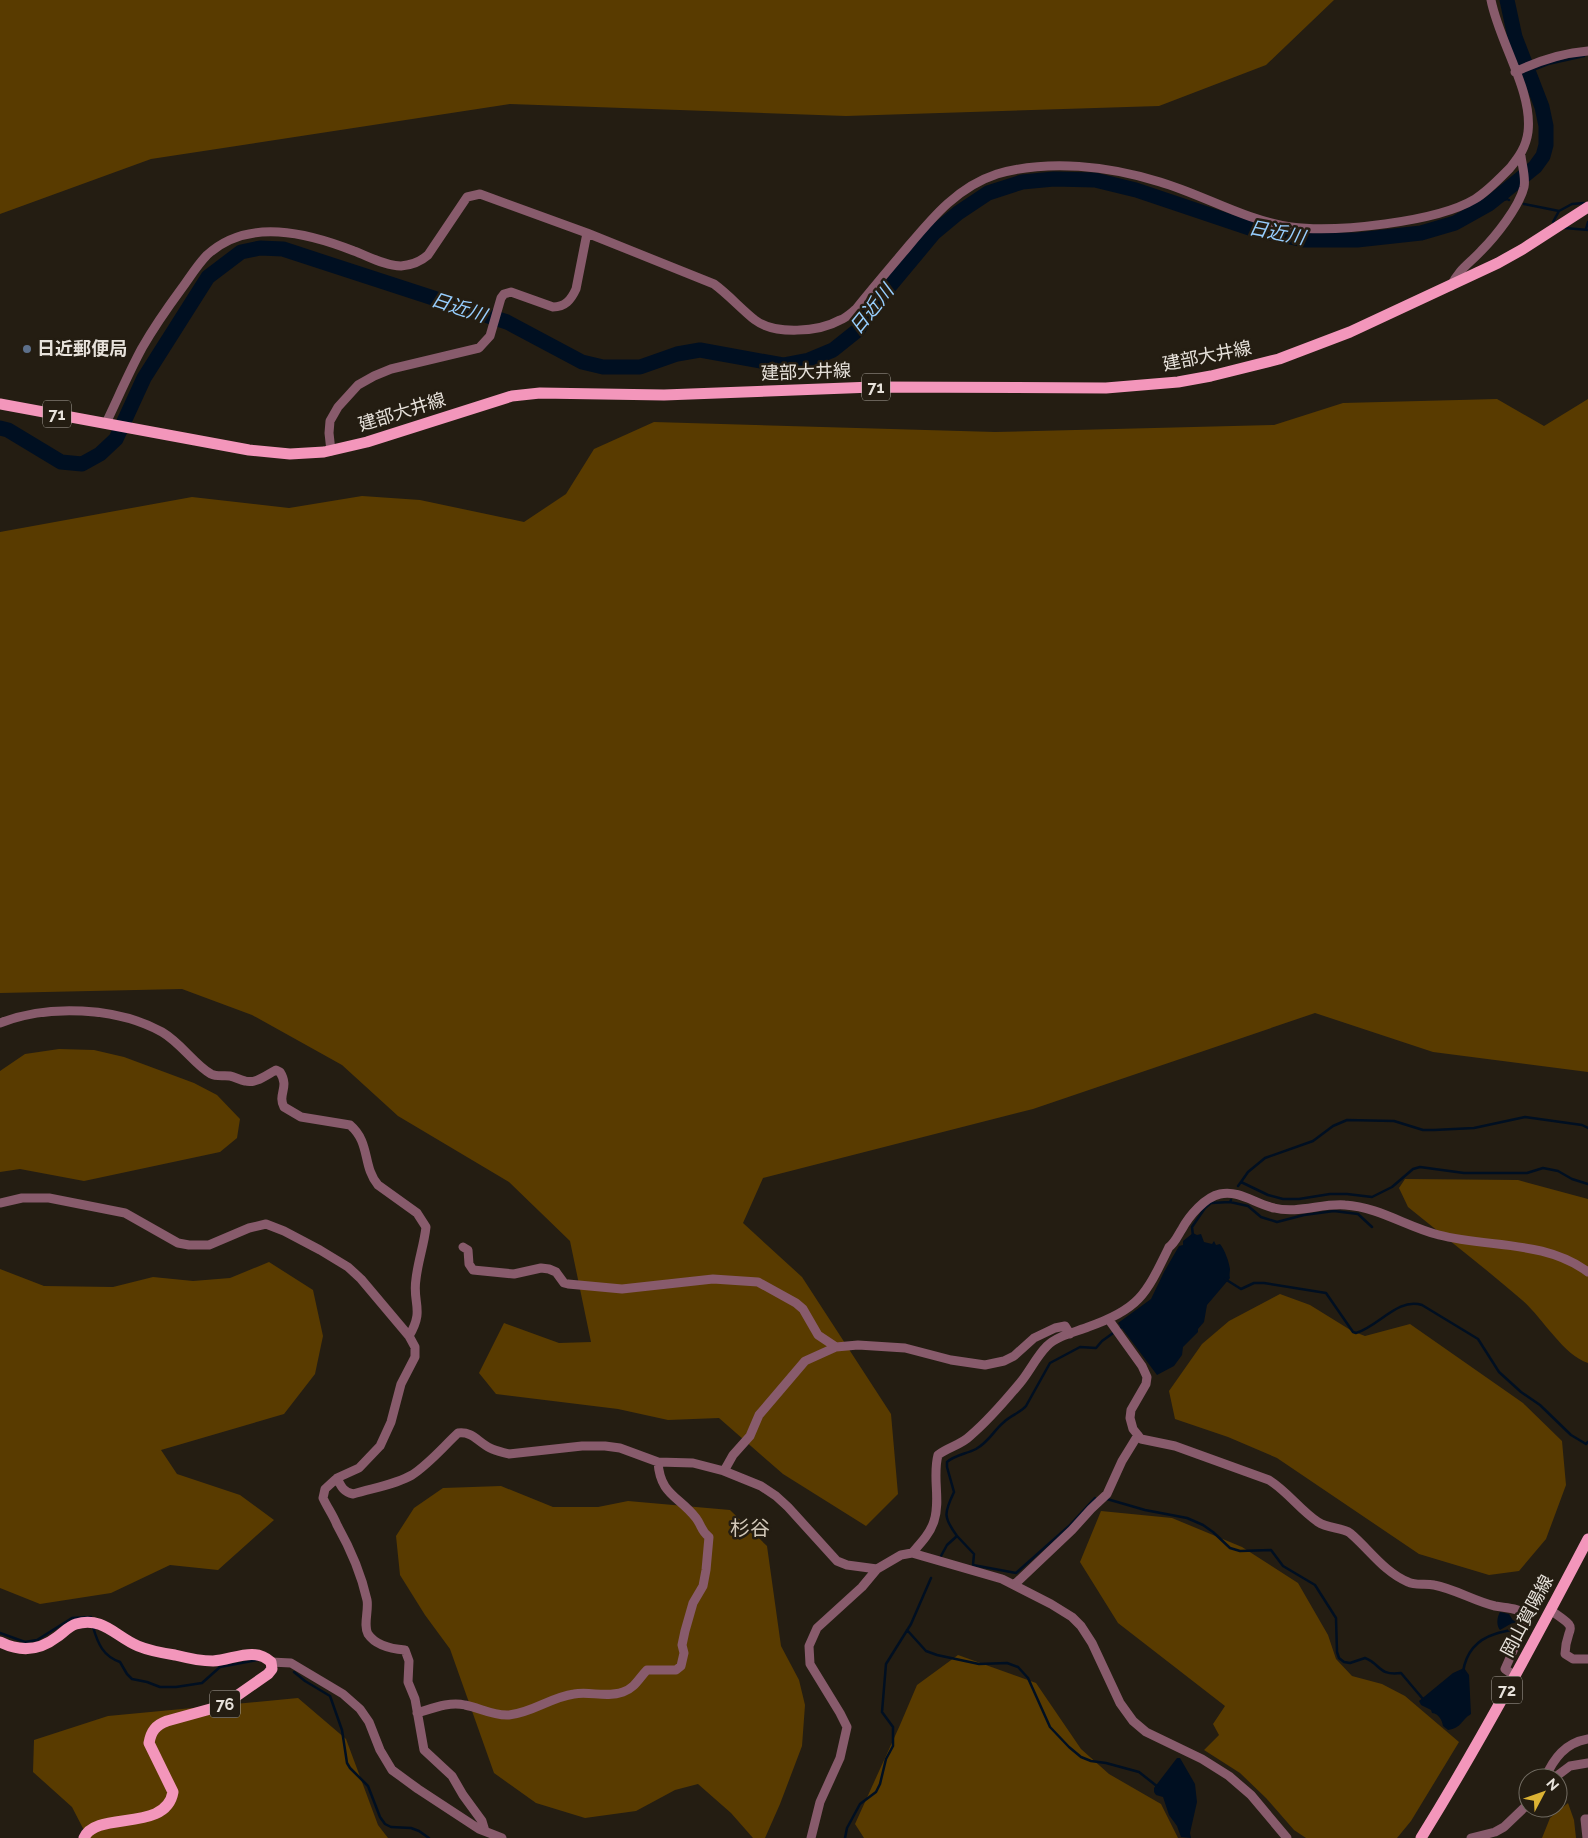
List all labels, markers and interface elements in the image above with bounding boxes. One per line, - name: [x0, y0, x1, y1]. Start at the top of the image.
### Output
- water label: 日近川: [1247, 216, 1309, 249]
- water label: 日近川: [845, 278, 899, 338]
- water label: 日近川: [428, 288, 491, 327]
- street label: 建部大井線: [1161, 337, 1253, 374]
- place label: 日近郵便局: [37, 338, 127, 359]
- marker: 日近郵便局: [21, 343, 33, 355]
- street label: 建部大井線: [761, 359, 851, 384]
- road number: 71: [862, 374, 890, 401]
- street label: 建部大井線: [356, 388, 448, 435]
- road number: 71: [43, 400, 71, 428]
- district label: 杉谷: [730, 1516, 770, 1540]
- street label: 岡山賀陽線: [1496, 1571, 1557, 1660]
- road number: 72: [1492, 1676, 1522, 1704]
- road number: 76: [210, 1690, 240, 1718]
- north arrow: [1518, 1768, 1568, 1818]
- text: N: [1543, 1775, 1562, 1794]

